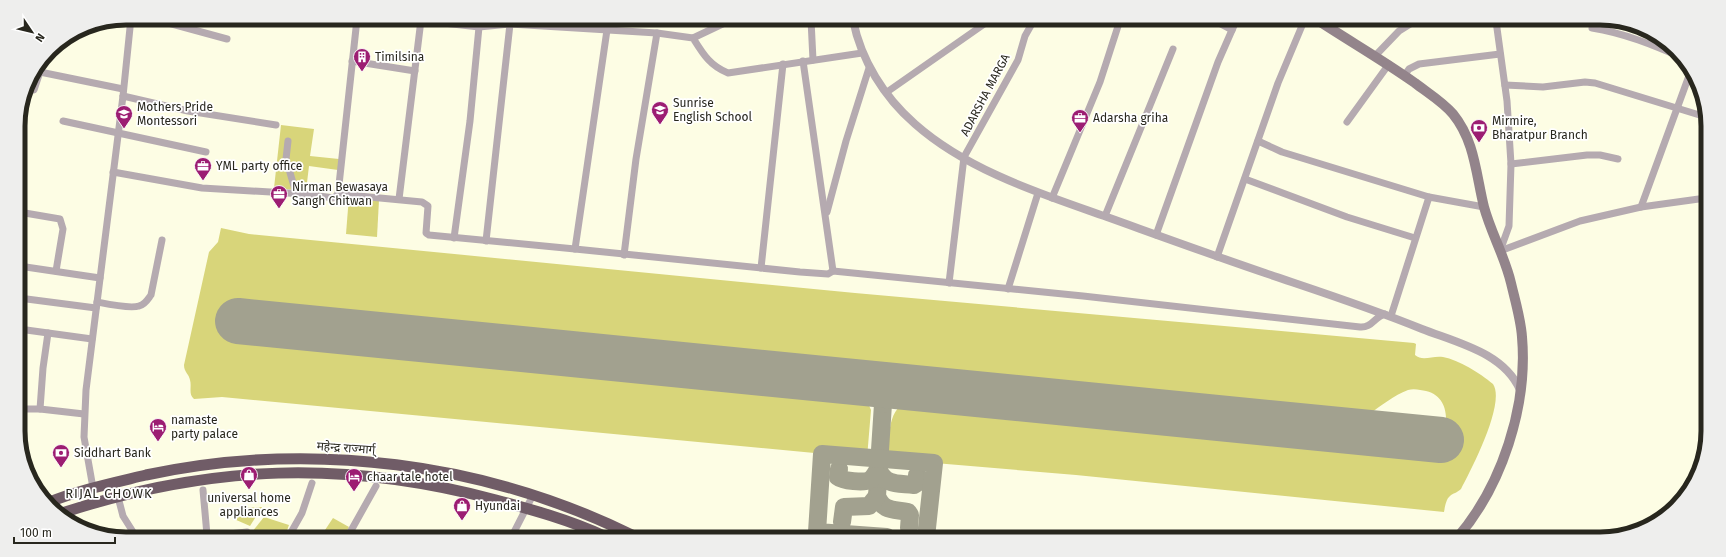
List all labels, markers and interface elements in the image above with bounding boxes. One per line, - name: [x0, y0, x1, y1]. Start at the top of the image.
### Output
- north arrow: [12, 12, 52, 52]
- text: N: [32, 31, 47, 44]
- building icon: Timilsina: [352, 47, 372, 72]
- place label: Timilsina: [375, 50, 424, 64]
- street label: ADARSHA MARGA: [957, 51, 1013, 139]
- place label: Sunrise English School: [673, 96, 753, 124]
- place label: Mothers Pride Montessori: [137, 100, 213, 128]
- school or university icon: Sunrise English School: [650, 100, 670, 125]
- school or university icon: Mothers Pride Montessori: [114, 104, 134, 129]
- office icon: Adarsha griha: [1070, 108, 1090, 133]
- place label: Adarsha griha: [1093, 111, 1168, 125]
- place label: Mirmire, Bharatpur Branch: [1492, 114, 1588, 142]
- bank icon: Mirmire, Bharatpur Branch: [1469, 118, 1489, 143]
- office icon: YML party office: [193, 156, 213, 181]
- place label: YML party office: [216, 159, 302, 173]
- place label: Nirman Bewasaya Sangh Chitwan: [292, 180, 388, 208]
- office icon: Nirman Bewasaya Sangh Chitwan: [269, 184, 289, 209]
- place label: namaste party palace: [171, 413, 238, 441]
- hotel icon: namaste party palace: [148, 417, 168, 442]
- street label: महेन्द्र राज्मार्ग्: [316, 438, 378, 457]
- bank icon: Siddhart Bank: [51, 443, 71, 468]
- place label: Siddhart Bank: [74, 446, 152, 460]
- shop icon: universal home appliances: [239, 465, 259, 490]
- hotel icon: chaar tale hotel: [344, 467, 364, 492]
- place label: chaar tale hotel: [367, 470, 453, 484]
- district label: RIJAL CHOWK: [65, 486, 153, 501]
- place label: universal home appliances: [207, 491, 291, 519]
- shop icon: Hyundai: [452, 496, 472, 521]
- place label: Hyundai: [475, 499, 520, 513]
- scale bar: [14, 519, 115, 545]
- text: 100 m: [20, 526, 52, 540]

